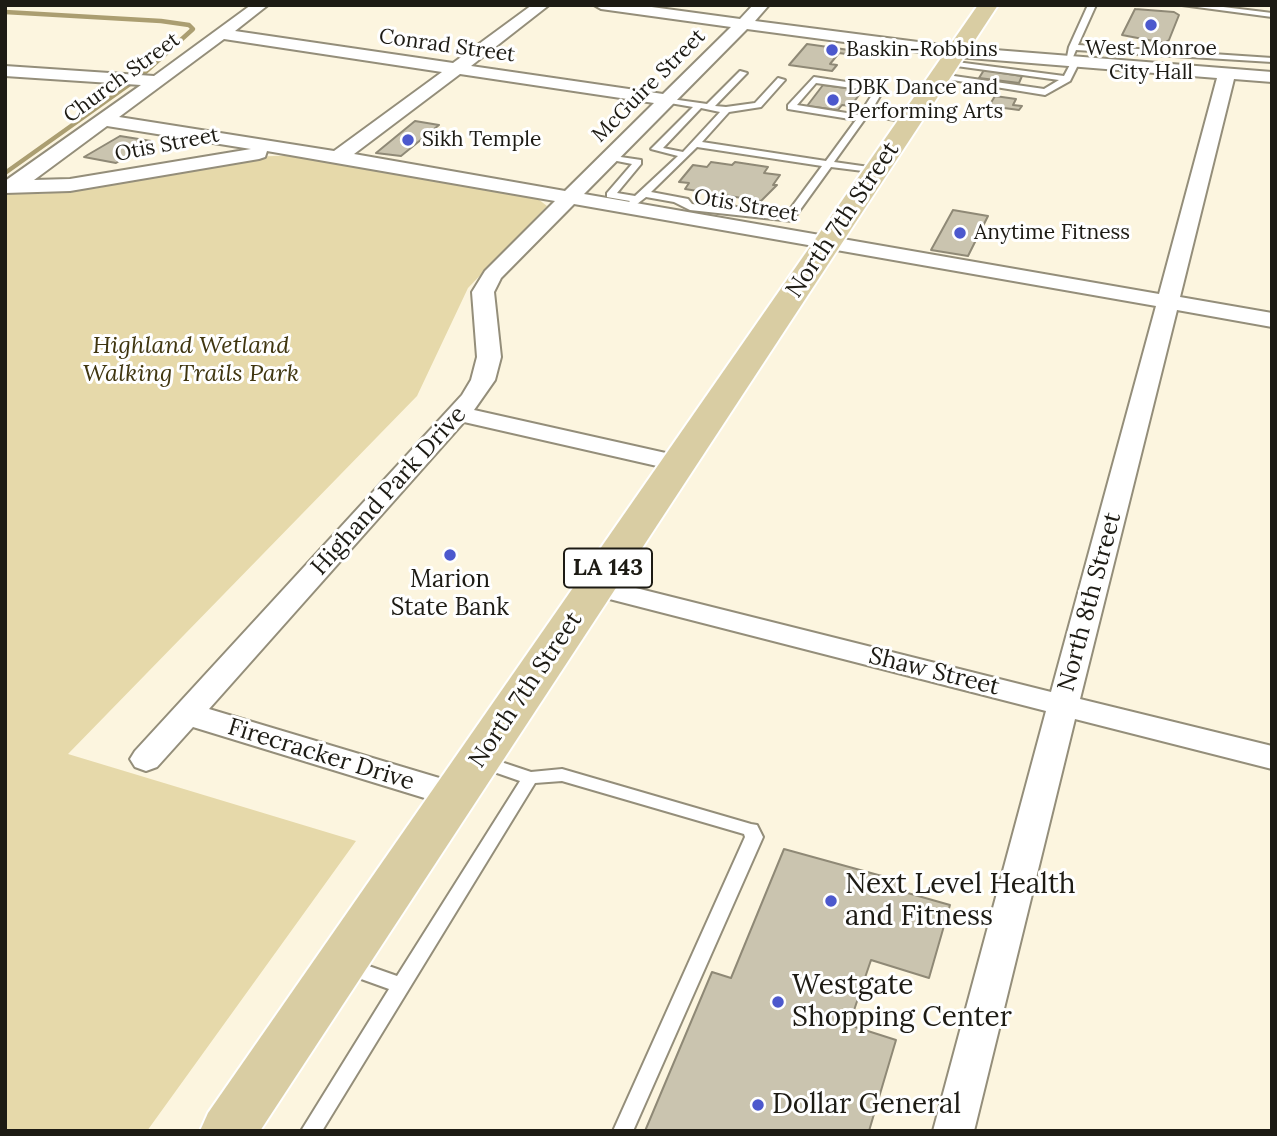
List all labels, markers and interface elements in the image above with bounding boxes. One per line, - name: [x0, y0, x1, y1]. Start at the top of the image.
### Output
- marker: West Monroe City Hall: [1143, 17, 1159, 33]
- street label: Conrad Street: [377, 24, 517, 68]
- street label: McGuire Street: [587, 24, 711, 148]
- street label: Church Street: [59, 27, 185, 129]
- place label: West Monroe City Hall: [1085, 36, 1217, 86]
- place label: Baskin-Robbins: [846, 37, 998, 63]
- marker: Baskin-Robbins: [824, 42, 840, 58]
- place label: DBK Dance and Performing Arts: [847, 75, 1003, 125]
- marker: DBK Dance and Performing Arts: [825, 92, 841, 108]
- street label: Otis Street: [113, 123, 221, 167]
- place label: Sikh Temple: [422, 127, 541, 153]
- marker: Sikh Temple: [400, 132, 416, 148]
- street label: North 7th Street: [780, 137, 906, 303]
- street label: Otis Street: [692, 184, 800, 228]
- place label: Anytime Fitness: [974, 220, 1130, 246]
- marker: Anytime Fitness: [952, 225, 968, 241]
- park label: Highland Wetland Walking Trails Park: [83, 332, 299, 388]
- street label: Highand Park Drive: [306, 401, 472, 581]
- street label: North 8th Street: [1052, 509, 1128, 695]
- marker: Marion State Bank: [442, 547, 458, 563]
- road number: LA 143: [564, 548, 652, 588]
- place label: Marion State Bank: [391, 566, 509, 622]
- street label: North 7th Street: [463, 607, 589, 773]
- street label: Shaw Street: [866, 642, 1002, 702]
- street label: Firecracker Drive: [224, 713, 418, 797]
- place label: Next Level Health and Fitness: [845, 868, 1076, 934]
- marker: Next Level Health and Fitness: [823, 893, 839, 909]
- place label: Westgate Shopping Center: [792, 969, 1012, 1035]
- marker: Westgate Shopping Center: [770, 994, 786, 1010]
- place label: Dollar General: [772, 1088, 961, 1122]
- marker: Dollar General: [750, 1097, 766, 1113]

